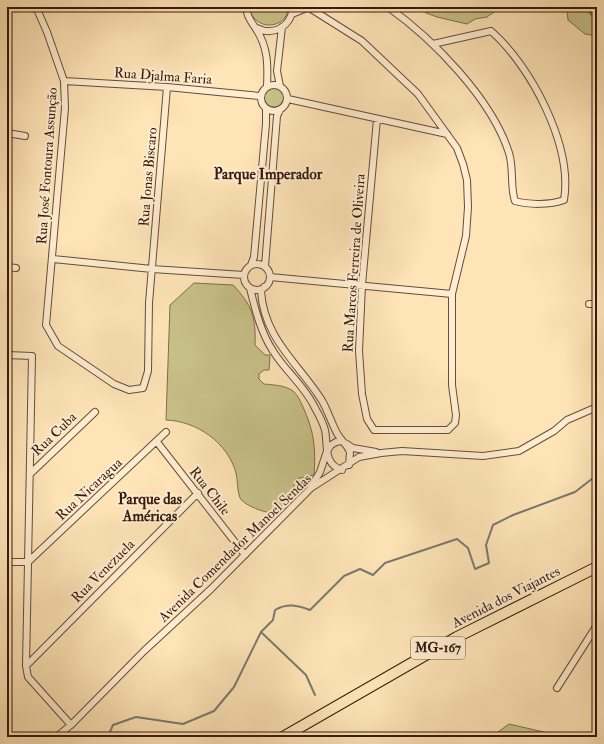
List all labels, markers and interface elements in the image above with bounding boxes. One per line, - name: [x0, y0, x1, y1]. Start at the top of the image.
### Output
- street label: Rua Djalma Faria: [113, 64, 213, 88]
- street label: Rua José Fontoura Assunção: [33, 87, 61, 245]
- street label: Rua Jonas Biscaro: [135, 126, 161, 227]
- district label: Parque Imperador: [214, 165, 323, 185]
- street label: Rua Marcos Ferreira de Oliveira: [339, 173, 369, 353]
- street label: Rua Cuba: [28, 408, 80, 459]
- street label: Rua Nicaragua: [52, 454, 126, 524]
- street label: Rua Chile: [186, 463, 234, 519]
- street label: Avenida Comendador Manoel Sendas: [154, 470, 315, 626]
- district label: Parque das Américas: [118, 490, 182, 526]
- street label: Rua Venezuela: [68, 536, 138, 606]
- street label: Avenida dos Viajantes: [448, 562, 563, 632]
- road number: MG-167: [411, 637, 465, 659]

